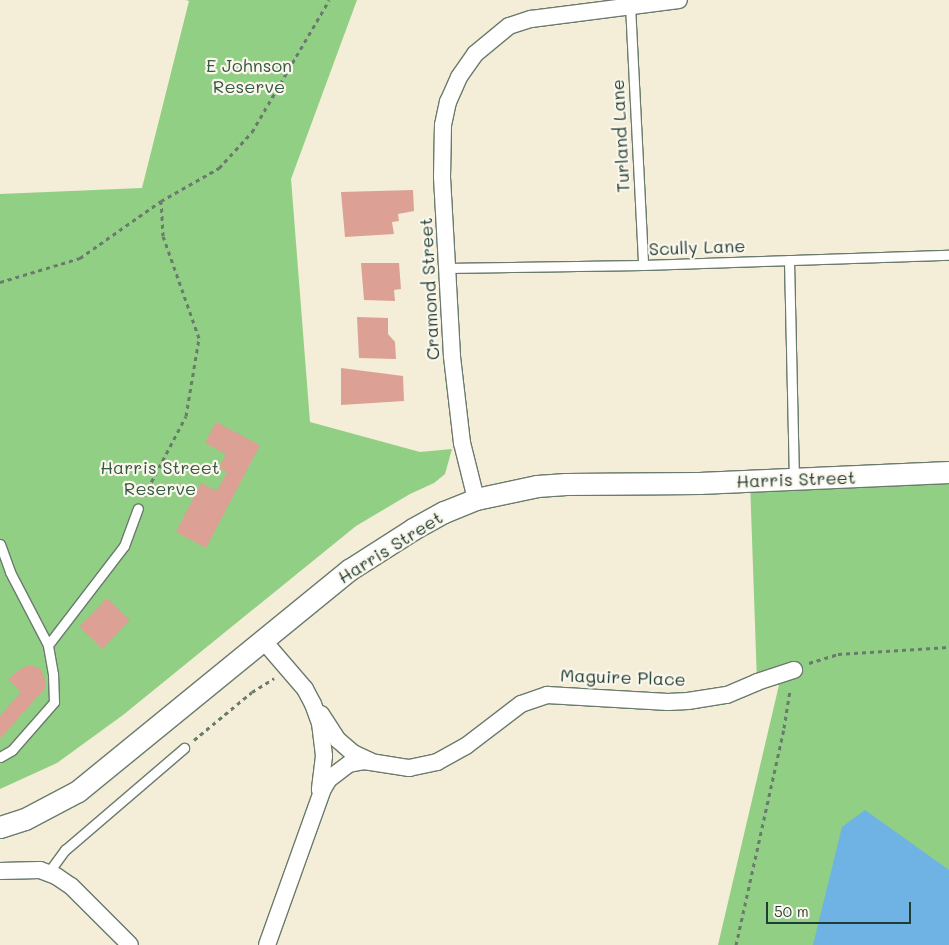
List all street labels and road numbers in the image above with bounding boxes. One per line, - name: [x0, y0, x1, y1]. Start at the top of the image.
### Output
- street label: Turland Lane: [606, 79, 634, 193]
- street label: Cramond Street: [414, 217, 444, 361]
- street label: Scully Lane: [648, 235, 746, 259]
- street label: Harris Street: [736, 466, 856, 492]
- street label: Harris Street: [334, 506, 446, 588]
- street label: Maguire Place: [560, 664, 686, 690]

